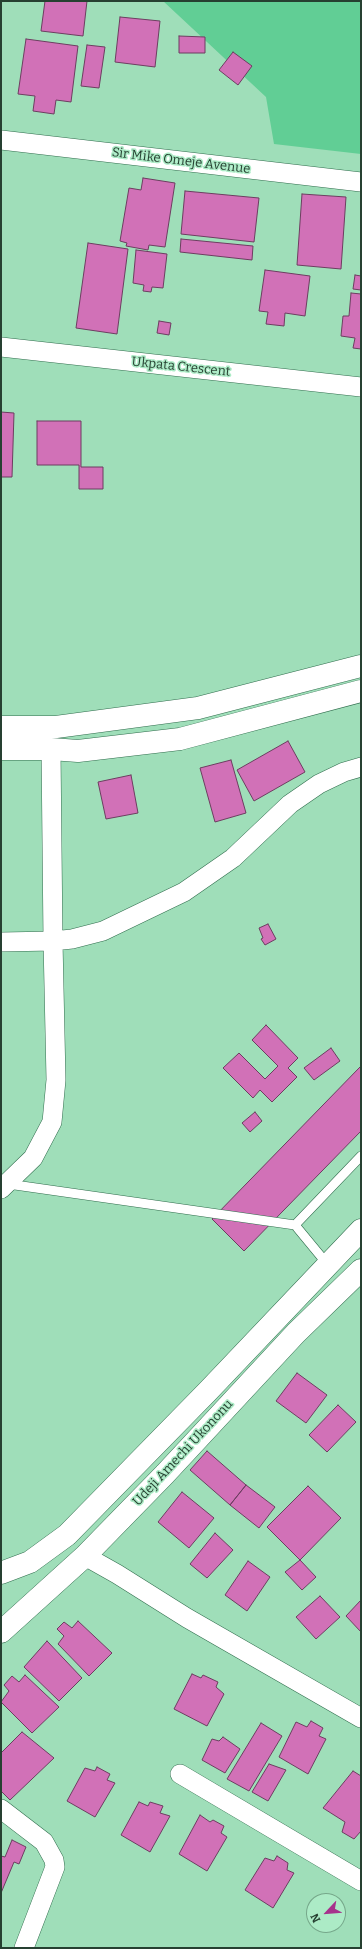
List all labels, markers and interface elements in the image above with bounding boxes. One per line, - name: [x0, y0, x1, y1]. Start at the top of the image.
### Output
- street label: Sir Mike Omeje Avenue: [111, 145, 251, 177]
- street label: Ukpata Crescent: [131, 354, 231, 380]
- street label: Udeji Amechi Ukononu: [130, 1397, 236, 1509]
- north arrow: [306, 1893, 346, 1933]
- text: N: [308, 1911, 323, 1925]

